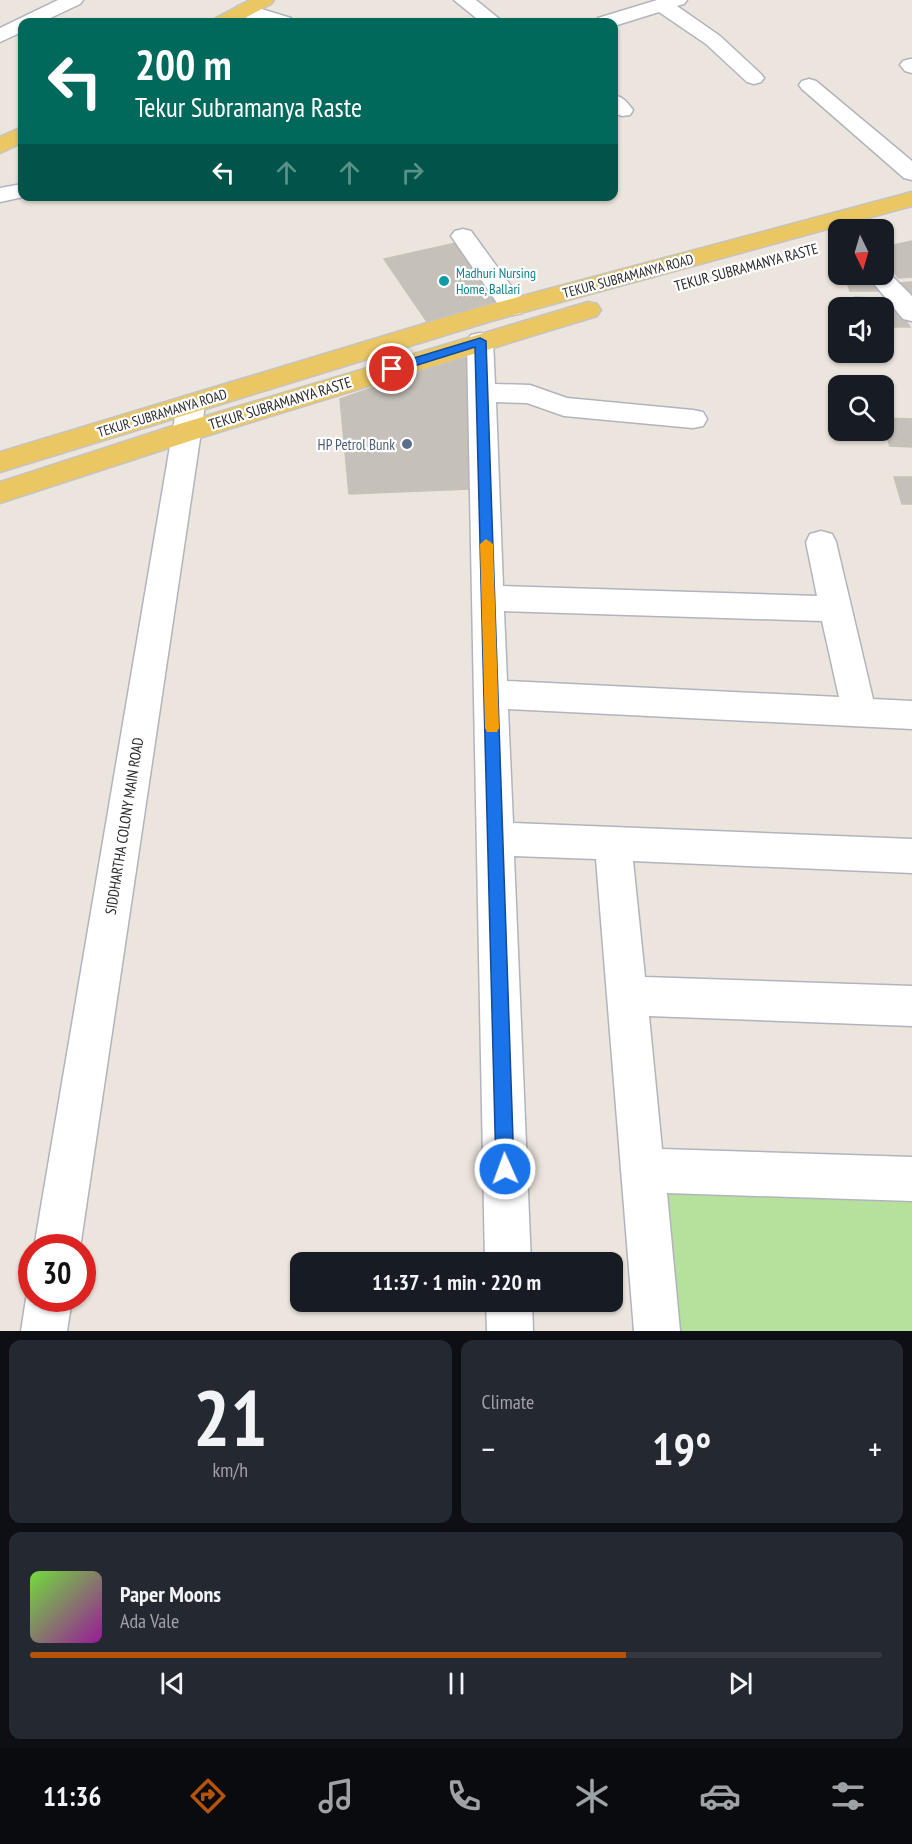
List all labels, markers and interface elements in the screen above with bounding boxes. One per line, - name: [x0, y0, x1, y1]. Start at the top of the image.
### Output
- text: 200 m: [135, 37, 232, 92]
- icon: left: [36, 42, 114, 120]
- text: Tekur Subramanya Raste: [135, 90, 362, 124]
- icon: left: [207, 156, 240, 189]
- icon: ahead: [270, 156, 303, 189]
- icon: ahead: [333, 156, 366, 189]
- icon: right: [396, 156, 429, 189]
- north arrow: [828, 219, 894, 285]
- map controls: [828, 219, 894, 441]
- street label: TEKUR SUBRAMANYA RASTE: [672, 239, 820, 295]
- street label: TEKUR SUBRAMANYA ROAD: [561, 250, 695, 302]
- place label: Madhuri Nursing Home, Ballari: [456, 264, 536, 298]
- marker: Madhuri Nursing Home, Ballari: [437, 274, 451, 288]
- button: sound: [828, 297, 894, 363]
- pin: [366, 343, 417, 394]
- icon: arrive: [375, 352, 408, 385]
- street label: TEKUR SUBRAMANYA RASTE: [206, 372, 354, 434]
- button: search: [828, 375, 894, 441]
- street label: TEKUR SUBRAMANYA ROAD: [95, 385, 229, 441]
- place label: HP Petrol Bunk: [318, 435, 395, 454]
- marker: HP Petrol Bunk: [400, 437, 414, 451]
- street label: SIDDHARTHA COLONY MAIN ROAD: [101, 736, 147, 916]
- position arrow: [473, 1137, 537, 1201]
- speed limit sign: 30: [18, 1234, 96, 1312]
- text: 11:37 · 1 min · 220 m: [372, 1268, 541, 1296]
- text: 21: [193, 1367, 268, 1468]
- text: Climate: [482, 1389, 534, 1415]
- text: 19°: [652, 1419, 711, 1477]
- text: −: [482, 1427, 495, 1470]
- text: +: [868, 1427, 882, 1470]
- text: km/h: [213, 1457, 248, 1483]
- text: Paper Moons: [120, 1580, 221, 1608]
- text: Ada Vale: [120, 1608, 179, 1634]
- icon: previous: [156, 1667, 189, 1700]
- icon: pause: [440, 1667, 473, 1700]
- icon: next: [724, 1667, 757, 1700]
- icon: directions: [187, 1775, 229, 1817]
- icon: music: [315, 1775, 357, 1817]
- icon: phone: [443, 1775, 485, 1817]
- icon: climate: [571, 1775, 613, 1817]
- icon: car: [699, 1775, 741, 1817]
- icon: filters: [827, 1775, 869, 1817]
- text: 11:36: [43, 1779, 101, 1813]

